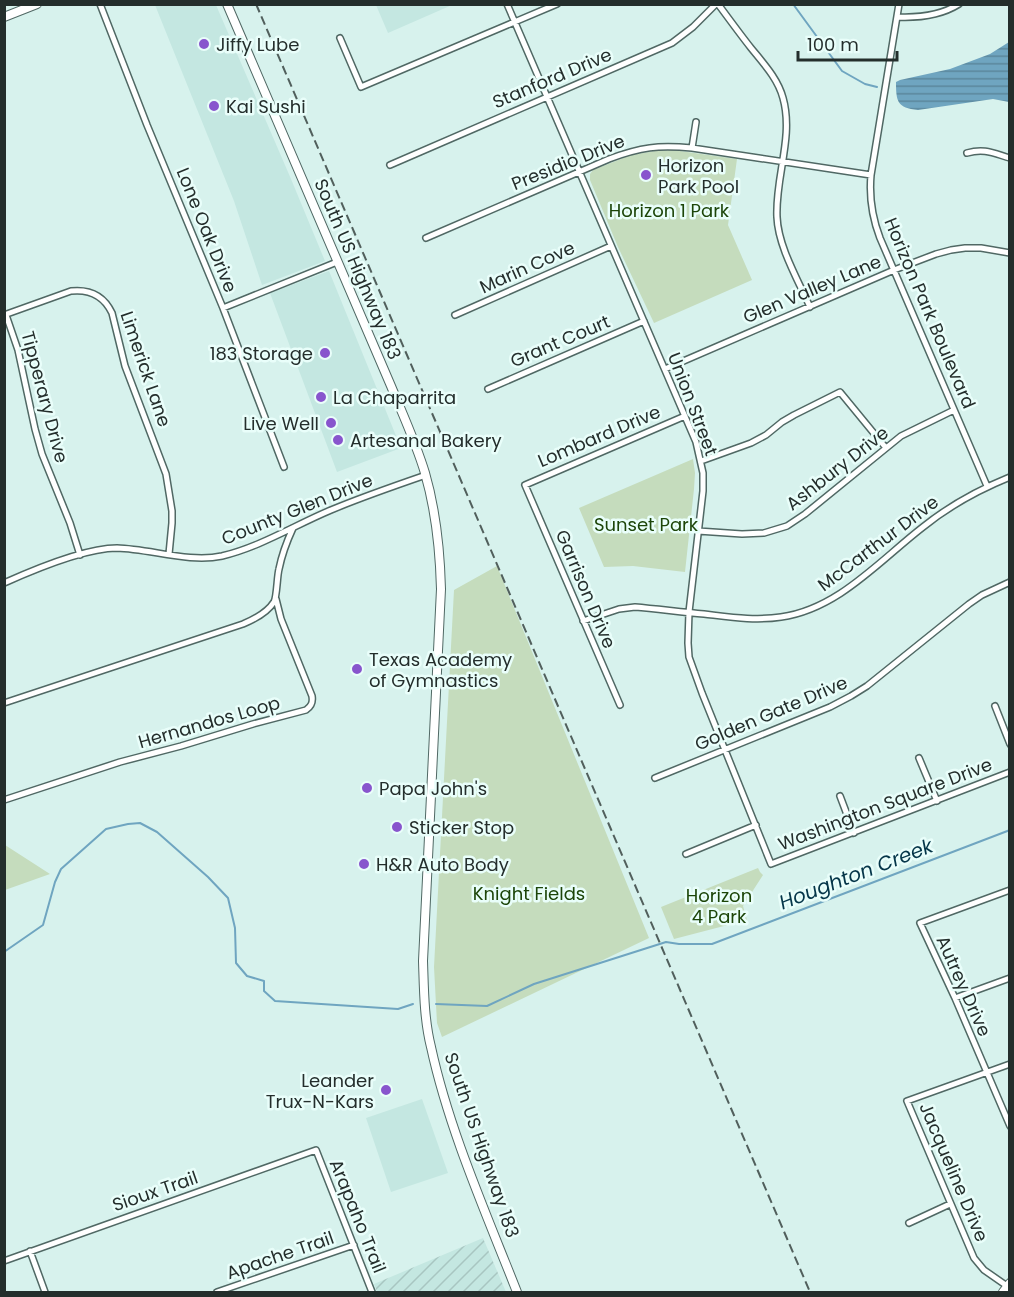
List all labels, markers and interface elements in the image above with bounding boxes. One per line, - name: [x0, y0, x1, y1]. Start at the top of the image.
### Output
- scale bar: [798, 24, 897, 62]
- place label: Jiffy Lube: [216, 32, 299, 57]
- text: 100 m: [807, 32, 859, 57]
- marker: Jiffy Lube: [197, 37, 211, 51]
- street label: Stanford Drive: [489, 42, 615, 114]
- place label: Kai Sushi: [226, 94, 306, 119]
- marker: Kai Sushi: [207, 99, 221, 113]
- street label: Presidio Drive: [508, 128, 628, 196]
- place label: Horizon Park Pool: [658, 153, 739, 199]
- street label: Lone Oak Drive: [171, 164, 243, 296]
- marker: Horizon Park Pool: [639, 168, 653, 182]
- street label: South US Highway 183: [309, 175, 407, 363]
- park label: Horizon 1 Park: [609, 198, 730, 223]
- street label: Horizon Park Boulevard: [878, 214, 982, 412]
- street label: Marin Cove: [475, 235, 579, 299]
- street label: Glen Valley Lane: [739, 249, 885, 329]
- street label: Limerick Lane: [115, 308, 177, 430]
- street label: Grant Court: [506, 309, 614, 373]
- street label: Tipperary Drive: [15, 328, 75, 466]
- place label: 183 Storage: [210, 341, 313, 366]
- marker: 183 Storage: [318, 346, 332, 360]
- street label: Union Street: [662, 349, 724, 459]
- place label: La Chaparrita: [333, 385, 456, 410]
- marker: La Chaparrita: [314, 390, 328, 404]
- street label: Lombard Drive: [534, 399, 664, 473]
- place label: Live Well: [243, 411, 319, 436]
- marker: Live Well: [324, 416, 338, 430]
- street label: Ashbury Drive: [781, 420, 893, 516]
- place label: Artesanal Bakery: [350, 428, 502, 453]
- marker: Artesanal Bakery: [331, 433, 345, 447]
- street label: County Glen Drive: [218, 467, 376, 551]
- street label: McCarthur Drive: [812, 489, 944, 597]
- park label: Sunset Park: [594, 512, 699, 537]
- street label: Garrison Drive: [550, 526, 622, 652]
- place label: Texas Academy of Gymnastics: [369, 647, 512, 693]
- marker: Texas Academy of Gymnastics: [350, 662, 364, 676]
- street label: Golden Gate Drive: [691, 670, 851, 756]
- street label: Hernandos Loop: [135, 690, 283, 754]
- street label: Washington Square Drive: [774, 752, 996, 856]
- place label: Papa John's: [379, 776, 487, 801]
- marker: Papa John's: [360, 781, 374, 795]
- place label: Sticker Stop: [409, 815, 514, 840]
- marker: Sticker Stop: [390, 820, 404, 834]
- water label: Houghton Creek: [775, 831, 938, 916]
- place label: H&R Auto Body: [376, 852, 509, 877]
- marker: H&R Auto Body: [357, 857, 371, 871]
- park label: Knight Fields: [473, 881, 585, 906]
- park label: Horizon 4 Park: [686, 883, 752, 929]
- street label: Autrey Drive: [931, 932, 997, 1040]
- street label: South US Highway 183: [439, 1049, 525, 1241]
- place label: Leander Trux-N-Kars: [266, 1068, 374, 1114]
- marker: Leander Trux-N-Kars: [379, 1083, 393, 1097]
- street label: Jacqueline Drive: [913, 1099, 995, 1245]
- street label: Arapaho Trail: [324, 1155, 392, 1277]
- street label: Sioux Trail: [109, 1165, 201, 1217]
- street label: Apache Trail: [223, 1225, 337, 1285]

